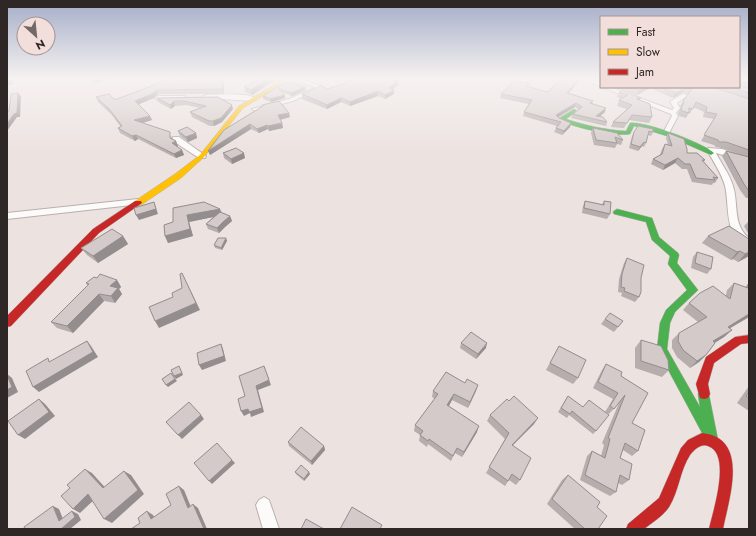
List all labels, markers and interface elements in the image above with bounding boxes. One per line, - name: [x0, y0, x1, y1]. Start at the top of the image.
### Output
- north arrow: [16, 16, 56, 56]
- legend: [600, 16, 740, 88]
- text: Fast: [636, 23, 655, 41]
- text: N: [33, 36, 48, 54]
- text: Slow: [636, 43, 661, 61]
- text: Jam: [634, 63, 654, 81]

